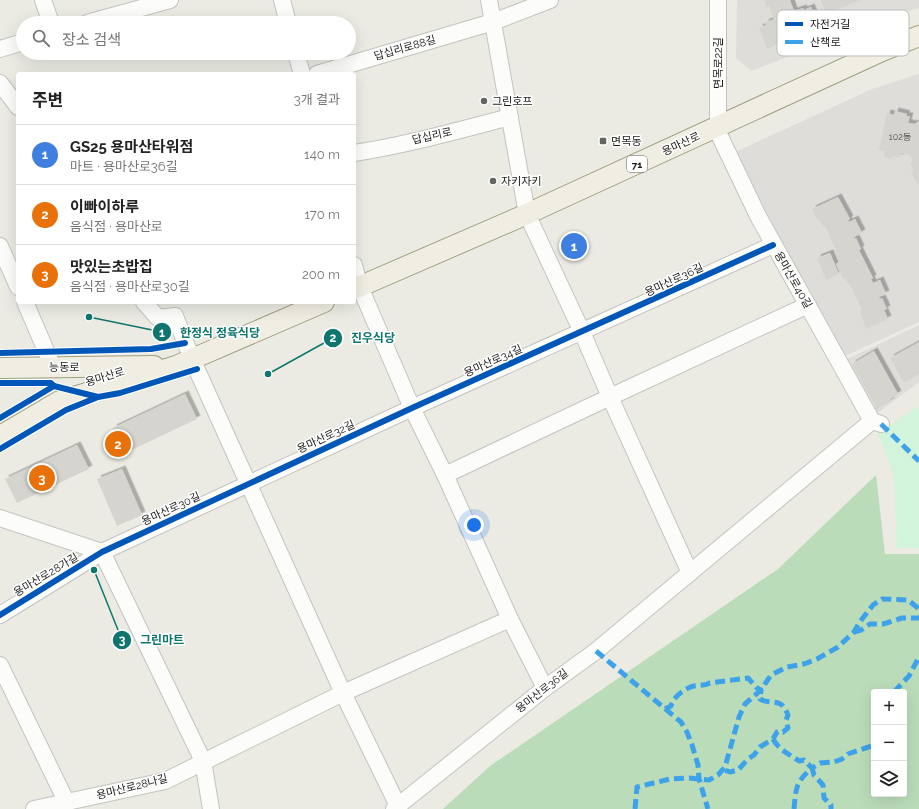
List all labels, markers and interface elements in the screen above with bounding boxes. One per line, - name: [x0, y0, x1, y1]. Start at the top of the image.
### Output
- legend: [777, 10, 909, 56]
- search box: [16, 16, 356, 60]
- text: 자전거길: [810, 18, 850, 31]
- icon: search: [30, 27, 52, 49]
- text: 장소 검색: [62, 31, 121, 49]
- street label: 답십리로88길: [373, 33, 437, 63]
- text: 산책로: [810, 36, 840, 49]
- street label: 면목로22길: [712, 37, 725, 89]
- text: 주변: [32, 90, 63, 110]
- text: 3개 결과: [294, 92, 340, 107]
- place label: 그린호프: [492, 95, 532, 108]
- marker: 그린호프: [479, 96, 489, 106]
- street label: 답십리로: [411, 125, 453, 147]
- street label: 용마산로: [660, 130, 702, 158]
- house number: 102동: [889, 132, 911, 142]
- place label: 면목동: [611, 135, 641, 148]
- marker: 면목동: [598, 136, 608, 146]
- text: GS25 용마산타워점: [70, 138, 193, 156]
- text: 1: [42, 147, 48, 162]
- text: 140 m: [304, 147, 340, 162]
- road number: 71: [627, 156, 647, 172]
- text: 마트 · 용마산로36길: [70, 159, 178, 174]
- place label: 자키자키: [501, 175, 541, 188]
- marker: 자키자키: [488, 176, 498, 186]
- text: 이빠이하루: [70, 198, 139, 216]
- text: 2: [41, 207, 49, 222]
- text: 170 m: [304, 207, 340, 222]
- text: 음식점 · 용마산로: [70, 219, 163, 234]
- pin: 1: [561, 231, 587, 261]
- street label: 용마산로40길: [772, 249, 814, 311]
- text: 맛있는초밥집: [70, 258, 153, 276]
- street label: 용마산로36길: [643, 261, 705, 299]
- text: 3: [41, 267, 49, 282]
- text: 200 m: [302, 267, 340, 282]
- text: 음식점 · 용마산로30길: [70, 279, 190, 294]
- callout: 한정식 정육식당: [152, 320, 268, 344]
- text: 1: [159, 326, 165, 340]
- text: 한정식 정육식당: [180, 326, 260, 340]
- callout: 진우식당: [323, 326, 403, 350]
- text: 2: [330, 331, 337, 345]
- text: 진우식당: [351, 331, 395, 345]
- street label: 용마산로34길: [462, 342, 524, 380]
- street label: 능동로: [49, 361, 79, 374]
- street label: 용마산로: [84, 365, 126, 389]
- street label: 용마산로32길: [295, 418, 357, 456]
- pin: 2: [105, 429, 131, 459]
- pin: 3: [29, 463, 55, 493]
- street label: 용마산로30길: [140, 490, 202, 528]
- your location: [464, 515, 484, 535]
- street label: 용마산로28가길: [11, 551, 81, 599]
- callout: 그린마트: [112, 628, 192, 652]
- text: 3: [119, 633, 126, 647]
- text: 그린마트: [140, 633, 184, 647]
- street label: 용마산로36길: [513, 666, 571, 716]
- map controls: [871, 689, 907, 797]
- button: +: [871, 689, 907, 725]
- button: −: [871, 725, 907, 761]
- button: layers: [871, 761, 907, 797]
- street label: 용마산로28나길: [95, 772, 169, 802]

